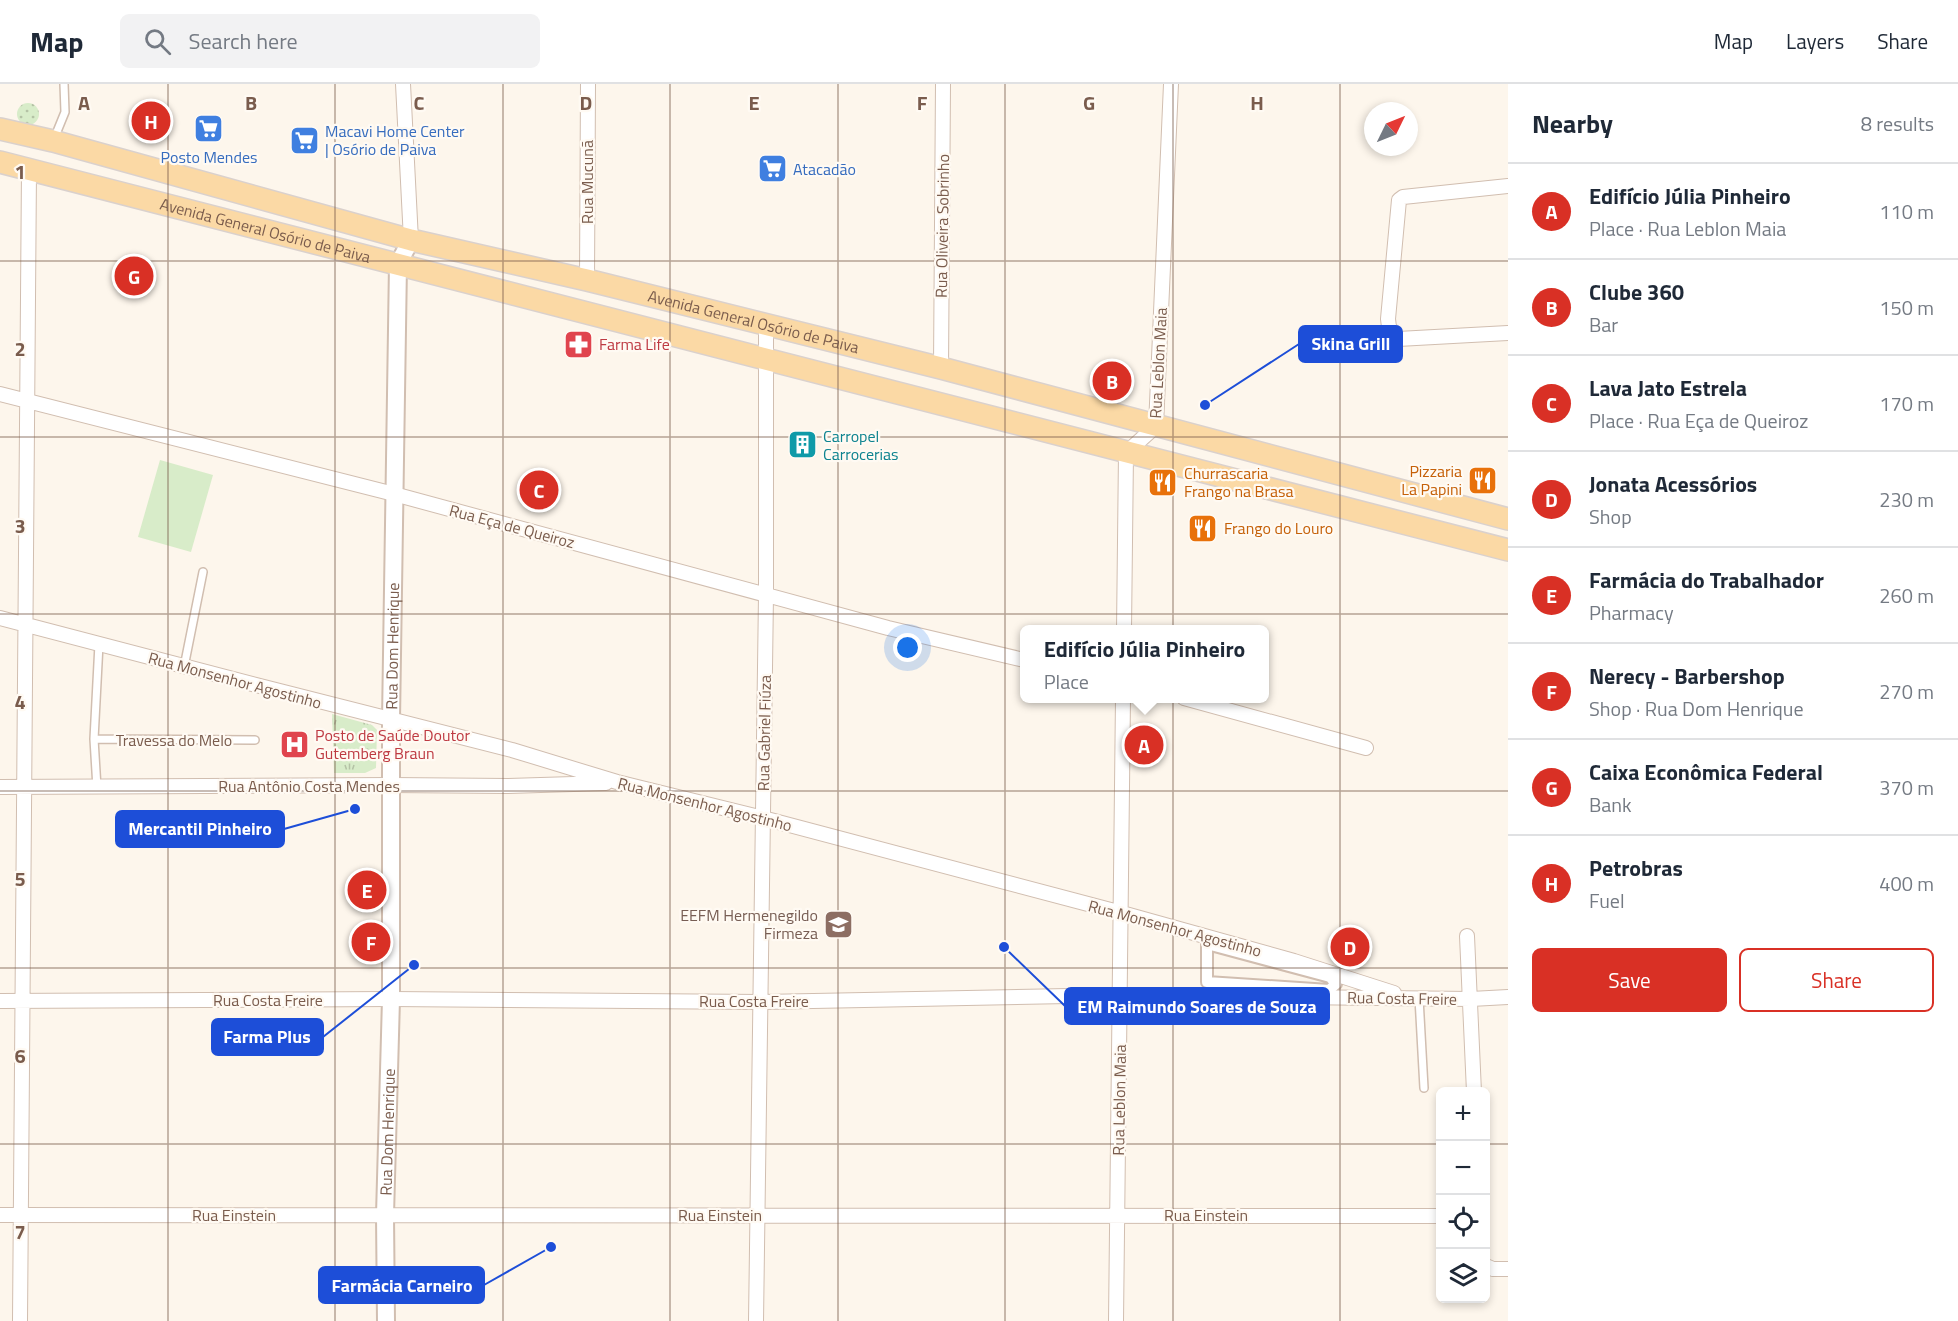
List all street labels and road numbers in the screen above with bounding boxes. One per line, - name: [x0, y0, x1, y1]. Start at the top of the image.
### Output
- street label: Rua Mucunã: [575, 140, 599, 224]
- street label: Rua Oliveira Sobrinho: [929, 154, 955, 298]
- street label: Avenida General Osório de Paiva: [157, 192, 373, 269]
- street label: Avenida General Osório de Paiva: [646, 284, 862, 359]
- street label: Rua Leblon Maia: [1143, 307, 1173, 419]
- street label: Rua Eça de Queiroz: [447, 498, 577, 554]
- street label: Rua Dom Henrique: [379, 582, 405, 710]
- street label: Rua Monsenhor Agostinho: [146, 645, 324, 715]
- street label: Rua Gabriel Fiúza: [751, 675, 777, 791]
- street label: Travessa do Melo: [116, 728, 232, 752]
- street label: Rua Monsenhor Agostinho: [615, 771, 795, 837]
- street label: Rua Antônio Costa Mendes: [218, 774, 400, 798]
- street label: Rua Monsenhor Agostinho: [1086, 893, 1264, 963]
- street label: Rua Costa Freire: [1347, 985, 1457, 1011]
- street label: Rua Costa Freire: [213, 988, 323, 1012]
- street label: Rua Costa Freire: [699, 989, 809, 1013]
- street label: Rua Leblon Maia: [1106, 1044, 1132, 1156]
- street label: Rua Dom Henrique: [374, 1068, 401, 1196]
- street label: Rua Einstein: [192, 1203, 276, 1227]
- street label: Rua Einstein: [678, 1203, 762, 1227]
- street label: Rua Einstein: [1164, 1203, 1248, 1227]

